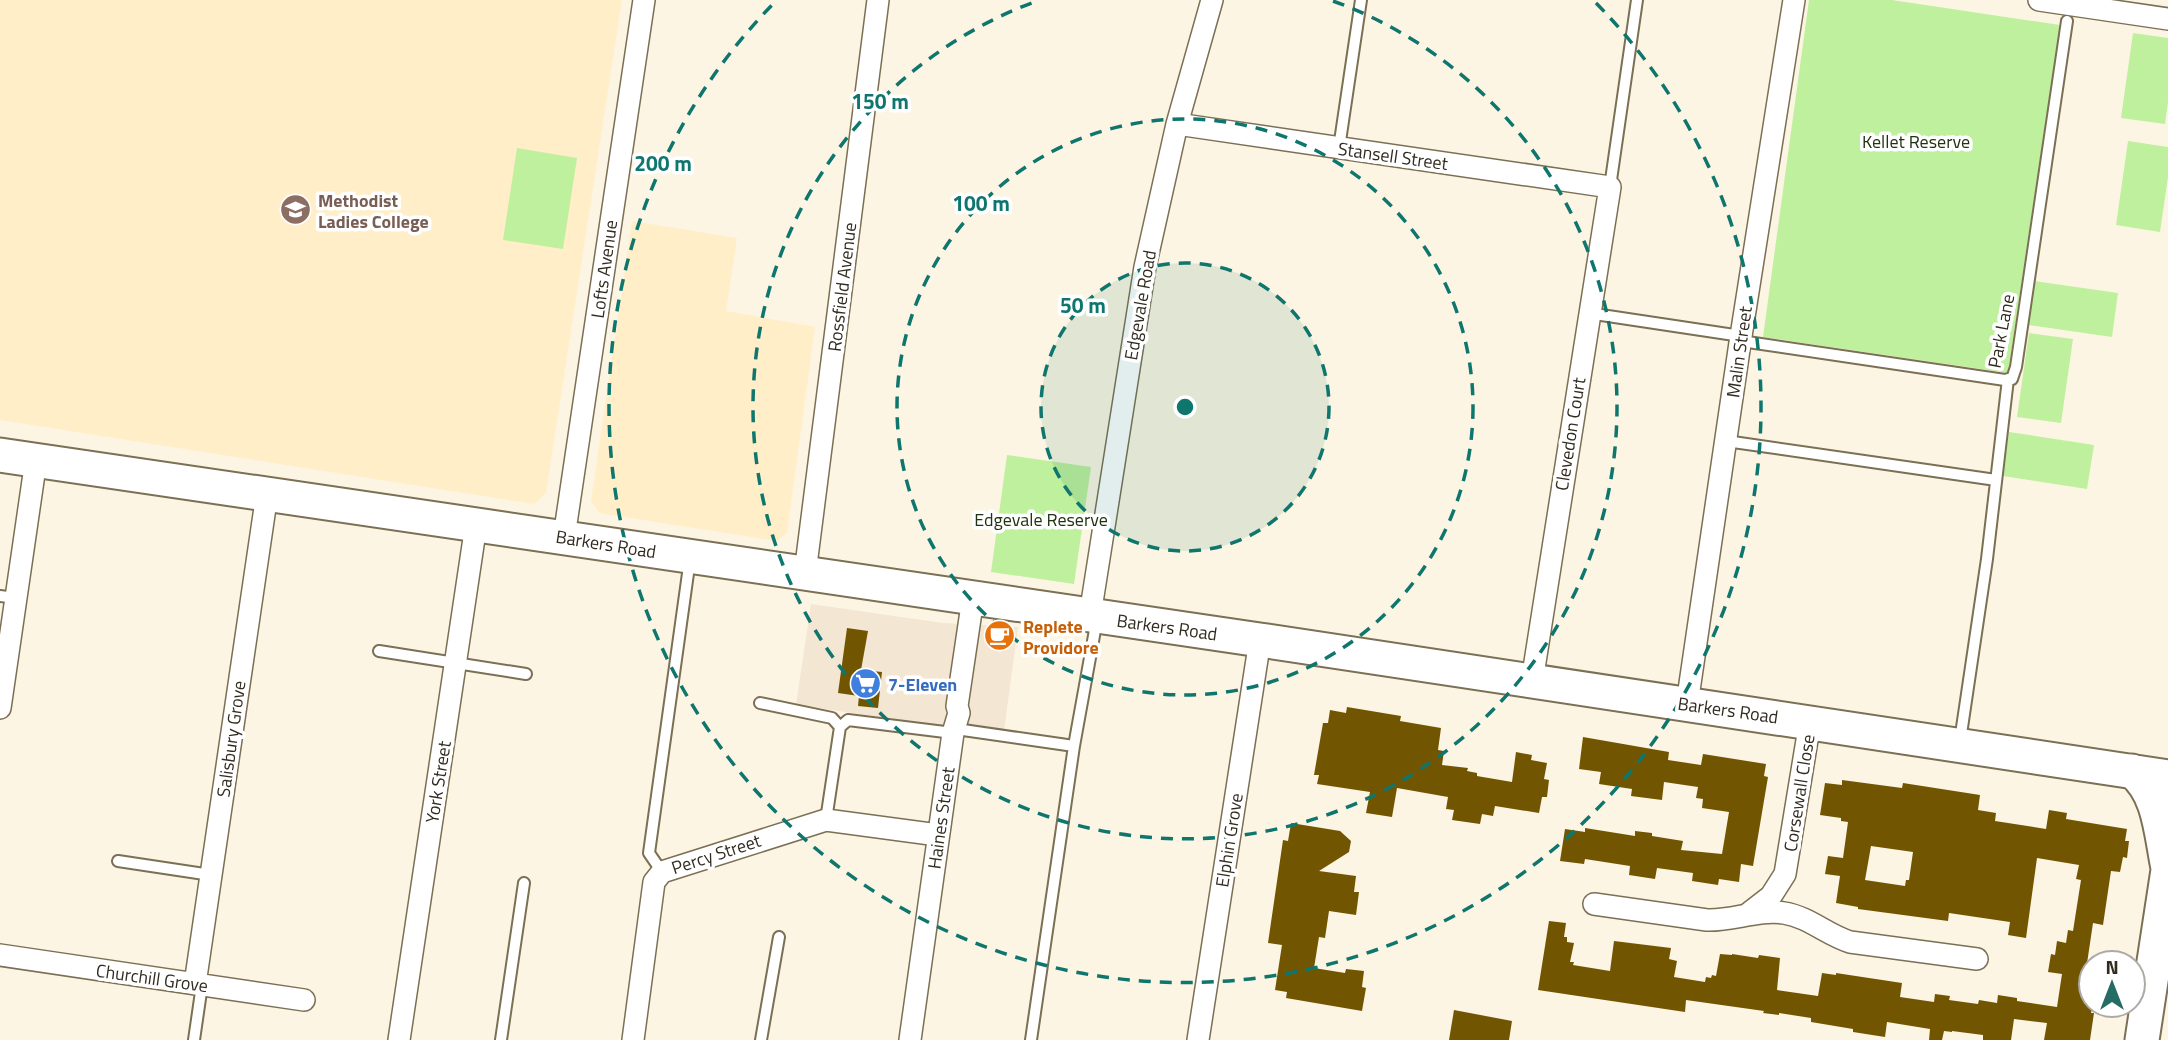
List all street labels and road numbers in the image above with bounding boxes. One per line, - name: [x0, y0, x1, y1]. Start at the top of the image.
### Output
- street label: Stansell Street: [1336, 135, 1450, 177]
- street label: Lofts Avenue: [584, 218, 624, 320]
- street label: Rossfield Avenue: [821, 221, 863, 353]
- street label: Edgevale Road: [1117, 248, 1163, 362]
- street label: Park Lane: [1981, 292, 2021, 370]
- street label: Malin Street: [1719, 304, 1759, 400]
- street label: Clevedon Court: [1548, 375, 1592, 493]
- street label: Barkers Road: [554, 523, 658, 565]
- street label: Barkers Road: [1115, 607, 1219, 647]
- street label: Salisbury Grove: [209, 679, 253, 799]
- street label: Barkers Road: [1676, 690, 1780, 730]
- street label: Corsewall Close: [1776, 732, 1822, 854]
- street label: York Street: [418, 738, 458, 825]
- street label: Haines Street: [920, 765, 962, 871]
- street label: Elphin Grove: [1208, 791, 1250, 889]
- street label: Percy Street: [668, 827, 765, 881]
- street label: Churchill Grove: [94, 957, 210, 999]

